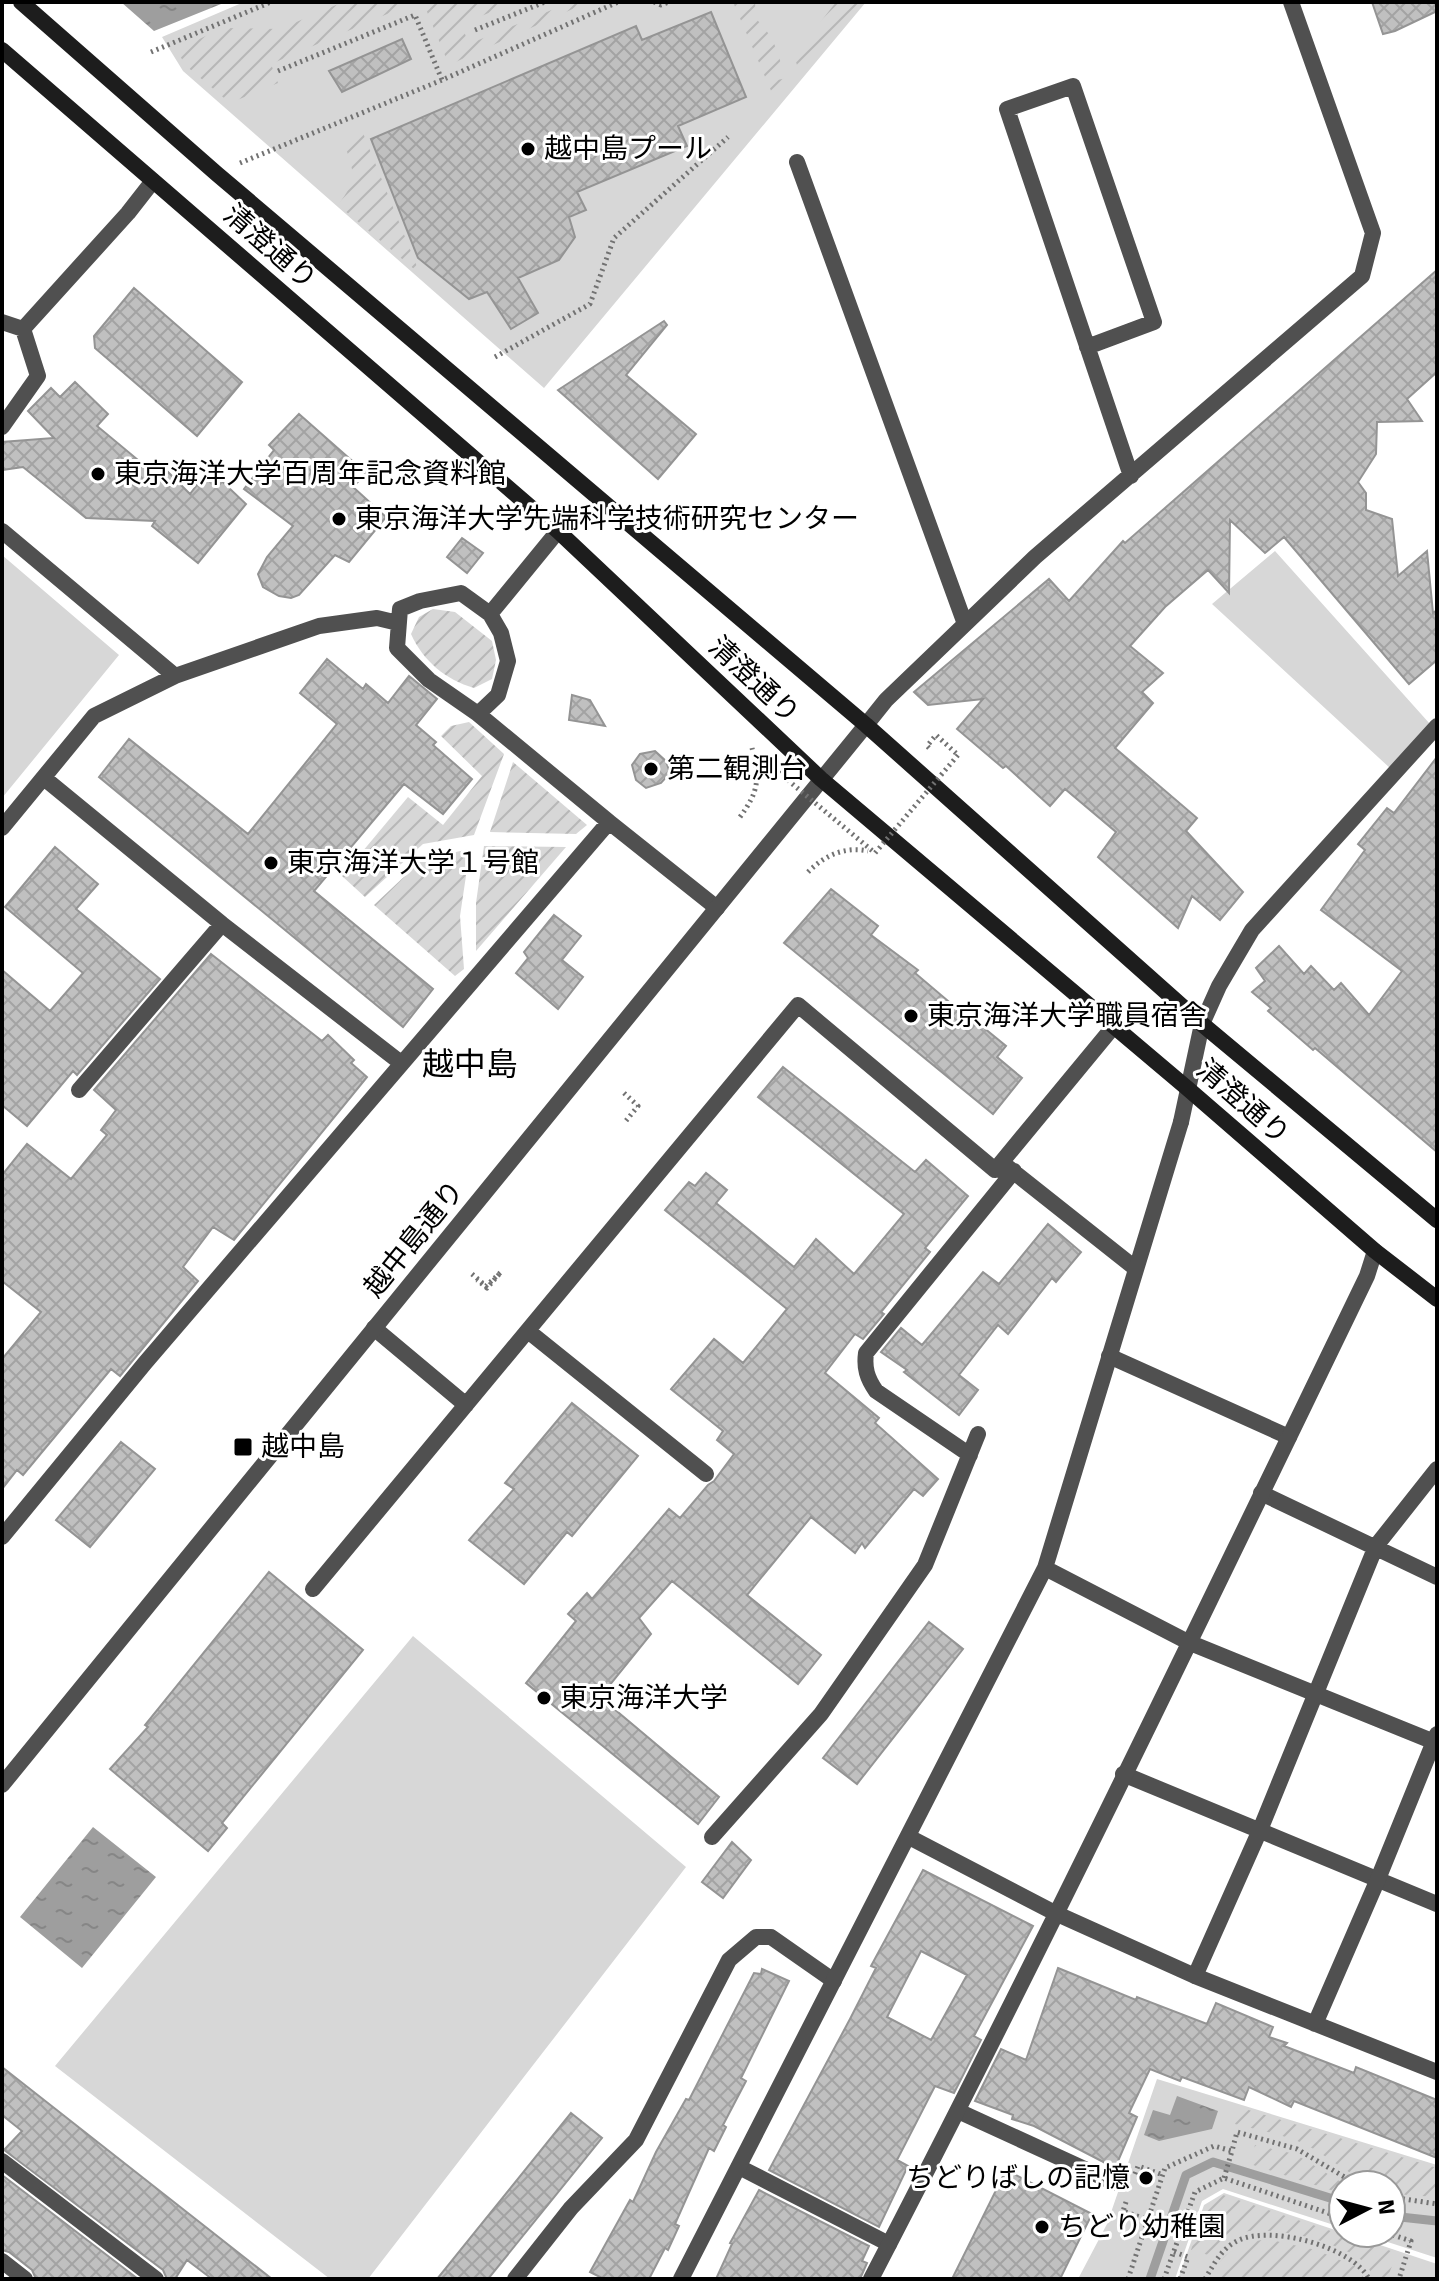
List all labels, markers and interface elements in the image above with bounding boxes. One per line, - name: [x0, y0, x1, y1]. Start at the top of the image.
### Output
- place label: 越中島プール: [544, 132, 712, 166]
- marker: 越中島プール: [519, 140, 537, 158]
- street label: 清澄通り: [217, 197, 323, 297]
- place label: 東京海洋大学百周年記念資料館: [114, 457, 506, 491]
- marker: 東京海洋大学百周年記念資料館: [89, 465, 107, 483]
- place label: 東京海洋大学先端科学技術研究センター: [355, 502, 859, 536]
- marker: 東京海洋大学先端科学技術研究センター: [330, 510, 348, 528]
- street label: 清澄通り: [701, 629, 807, 731]
- place label: 第二観測台: [667, 752, 807, 786]
- marker: 第二観測台: [642, 760, 660, 778]
- place label: 東京海洋大学１号館: [287, 846, 539, 880]
- marker: 東京海洋大学１号館: [262, 854, 280, 872]
- place label: 東京海洋大学職員宿舎: [927, 999, 1207, 1033]
- marker: 東京海洋大学職員宿舎: [902, 1007, 920, 1025]
- district label: 越中島: [422, 1045, 518, 1084]
- street label: 清澄通り: [1190, 1052, 1296, 1152]
- street label: 越中島通り: [357, 1174, 471, 1304]
- place label: 越中島: [261, 1430, 345, 1464]
- marker: 越中島: [232, 1436, 254, 1458]
- place label: 東京海洋大学: [560, 1681, 728, 1715]
- marker: 東京海洋大学: [535, 1689, 553, 1707]
- place label: ちどりばしの記憶: [906, 2161, 1130, 2195]
- marker: ちどりばしの記憶: [1137, 2169, 1155, 2187]
- north arrow: [1327, 2169, 1407, 2249]
- text: N: [1372, 2198, 1401, 2216]
- place label: ちどり幼稚園: [1058, 2210, 1226, 2244]
- marker: ちどり幼稚園: [1033, 2218, 1051, 2236]

